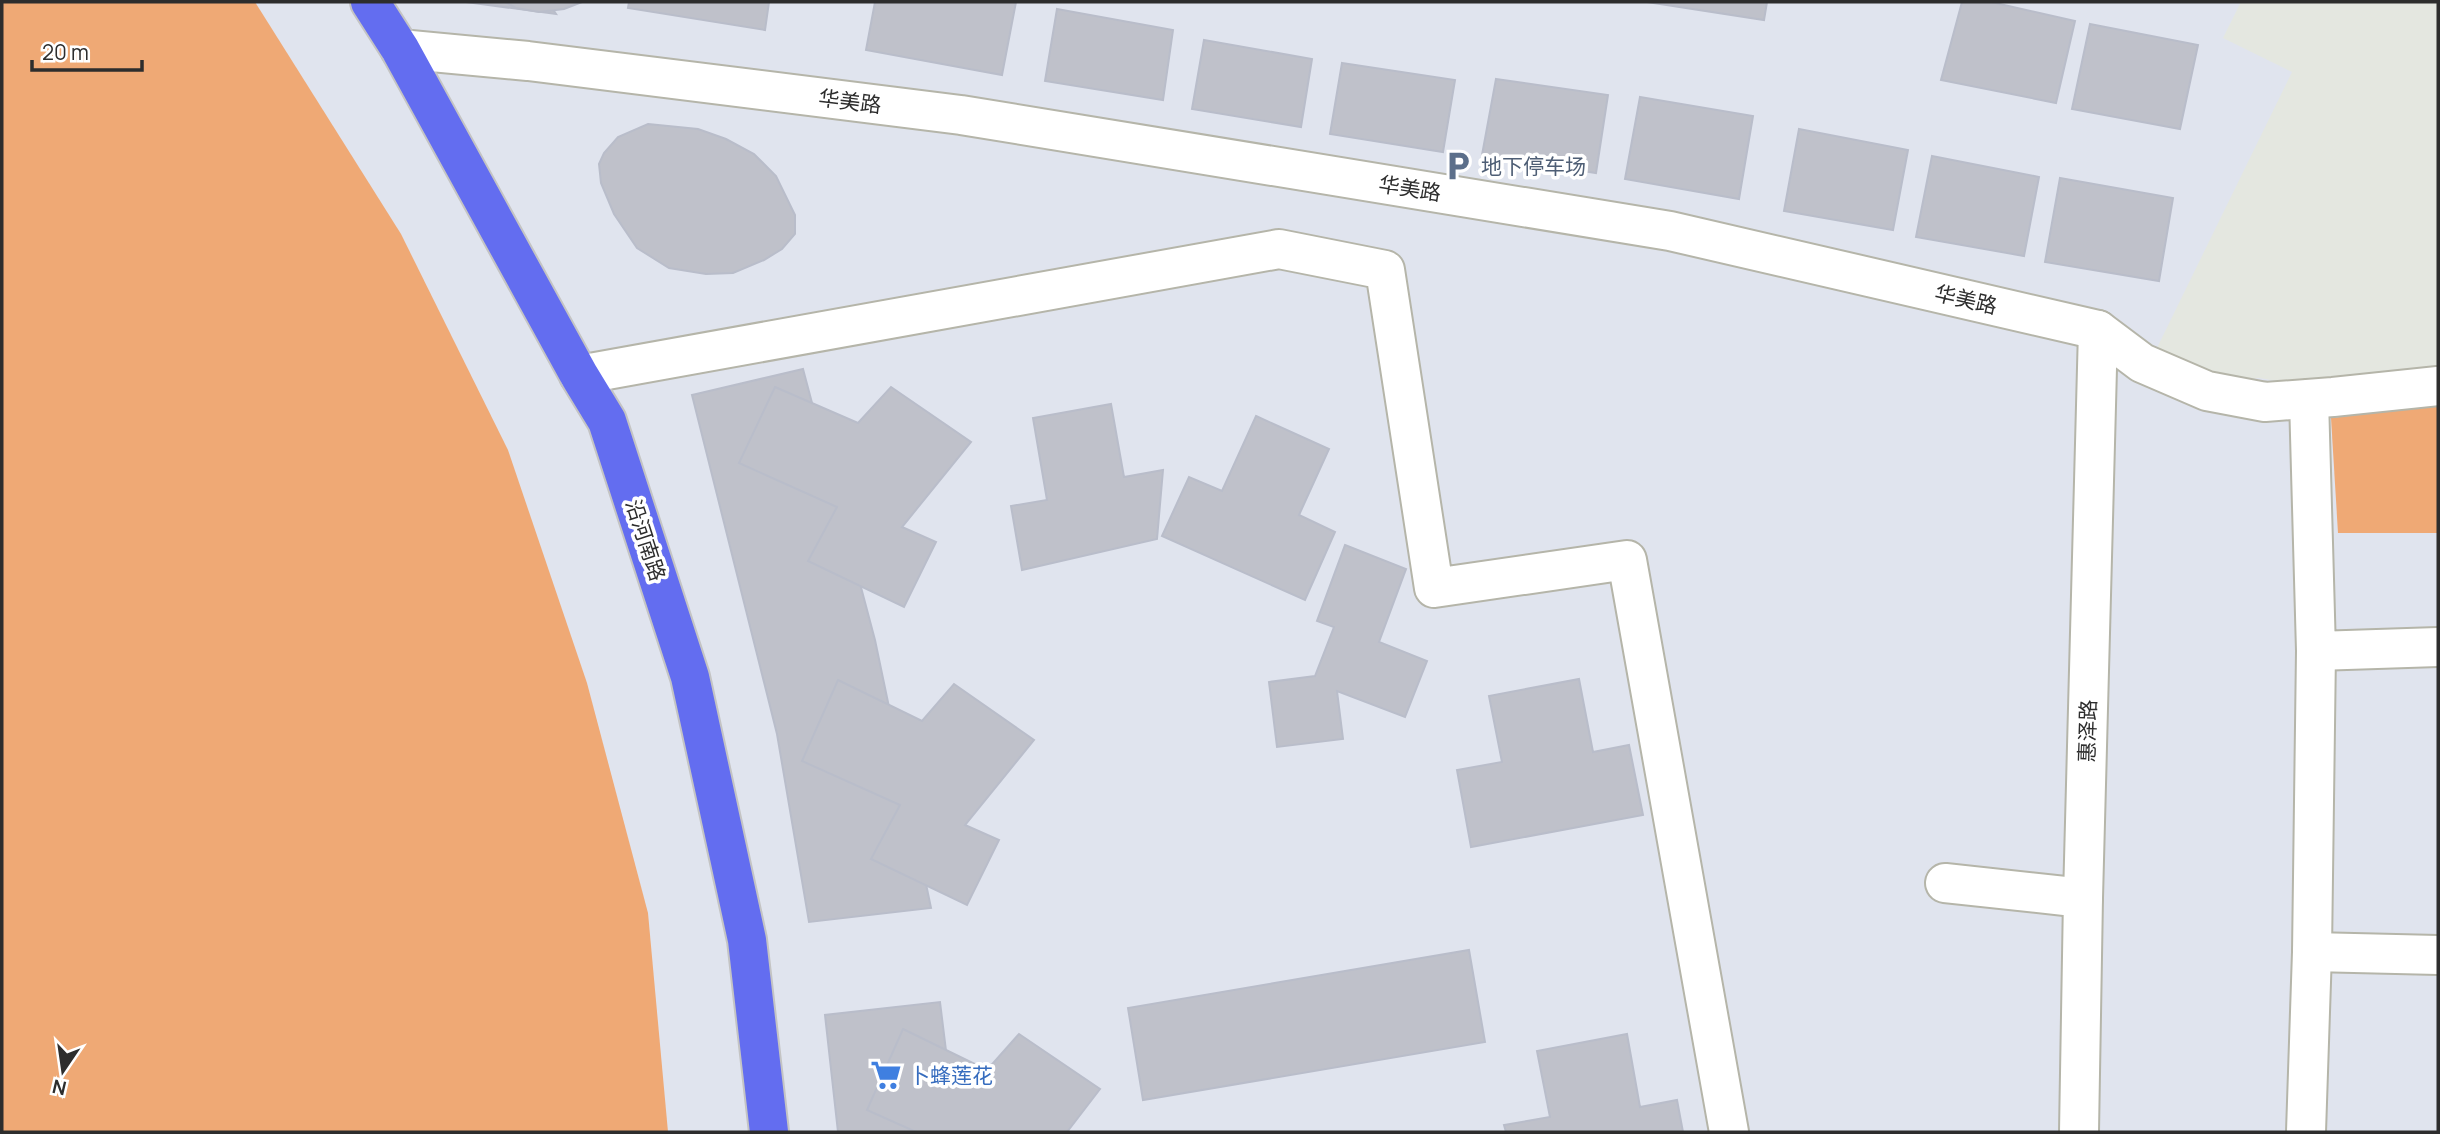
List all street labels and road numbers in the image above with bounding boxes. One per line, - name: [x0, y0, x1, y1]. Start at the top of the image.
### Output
- street label: 华美路: [817, 83, 883, 119]
- street label: 华美路: [1377, 169, 1443, 207]
- street label: 华美路: [1932, 278, 2000, 320]
- street label: 沿河南路: [620, 496, 672, 584]
- street label: 惠泽路: [2072, 699, 2102, 763]

